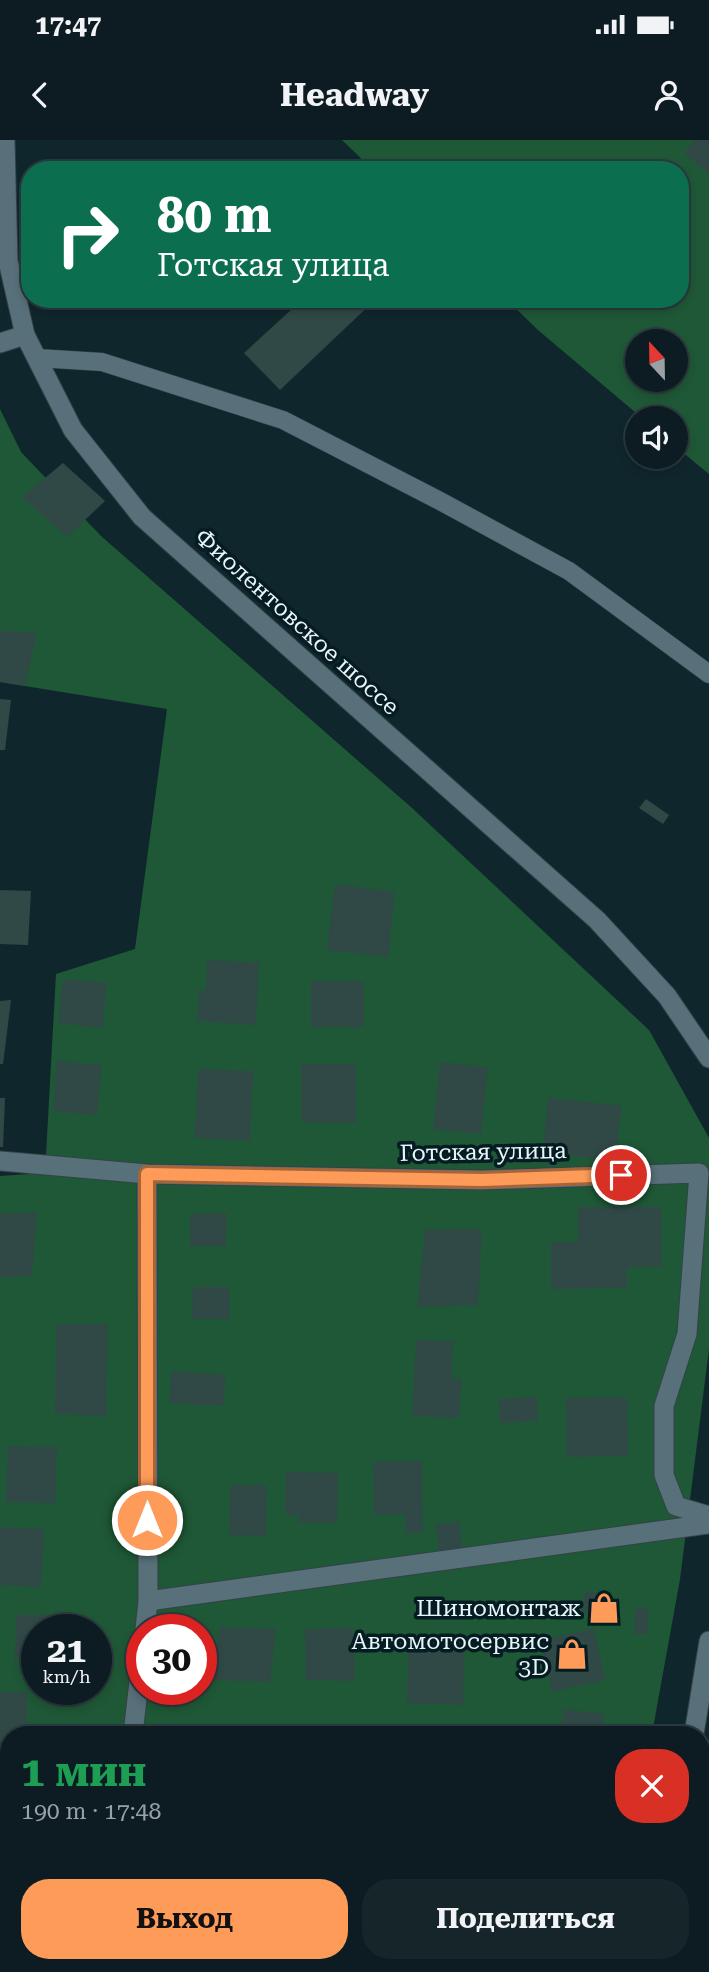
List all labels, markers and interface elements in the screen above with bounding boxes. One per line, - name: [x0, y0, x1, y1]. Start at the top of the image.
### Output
- text: 17:47: [35, 10, 101, 40]
- icon: back: [21, 76, 59, 114]
- text: Headway: [280, 76, 429, 114]
- icon: person: [650, 76, 688, 114]
- text: 80 m: [157, 187, 272, 244]
- icon: right: [42, 189, 133, 280]
- text: Готская улица: [157, 246, 389, 284]
- north arrow: [625, 329, 688, 392]
- map controls: [625, 329, 688, 469]
- button: sound: [625, 406, 688, 469]
- street label: Фиолентовское шоссе: [190, 523, 404, 721]
- street label: Готская улица: [399, 1137, 567, 1167]
- pin: [591, 1145, 651, 1205]
- icon: arrive: [602, 1156, 640, 1194]
- position arrow: [110, 1483, 184, 1557]
- shop icon: Шиномонтаж: [587, 1591, 621, 1625]
- place label: Шиномонтаж: [416, 1595, 581, 1622]
- speed limit sign: 30: [126, 1614, 217, 1705]
- place label: Автомотосервис 3D: [351, 1628, 549, 1681]
- text: 21: [47, 1630, 86, 1671]
- shop icon: Автомотосервис 3D: [555, 1637, 589, 1671]
- text: km/h: [42, 1666, 91, 1687]
- text: 1 мин: [21, 1747, 146, 1796]
- button: close: [615, 1749, 689, 1823]
- text: 190 m · 17:48: [21, 1798, 161, 1825]
- button: Выход: [21, 1879, 348, 1959]
- button: Поделиться: [362, 1879, 689, 1959]

